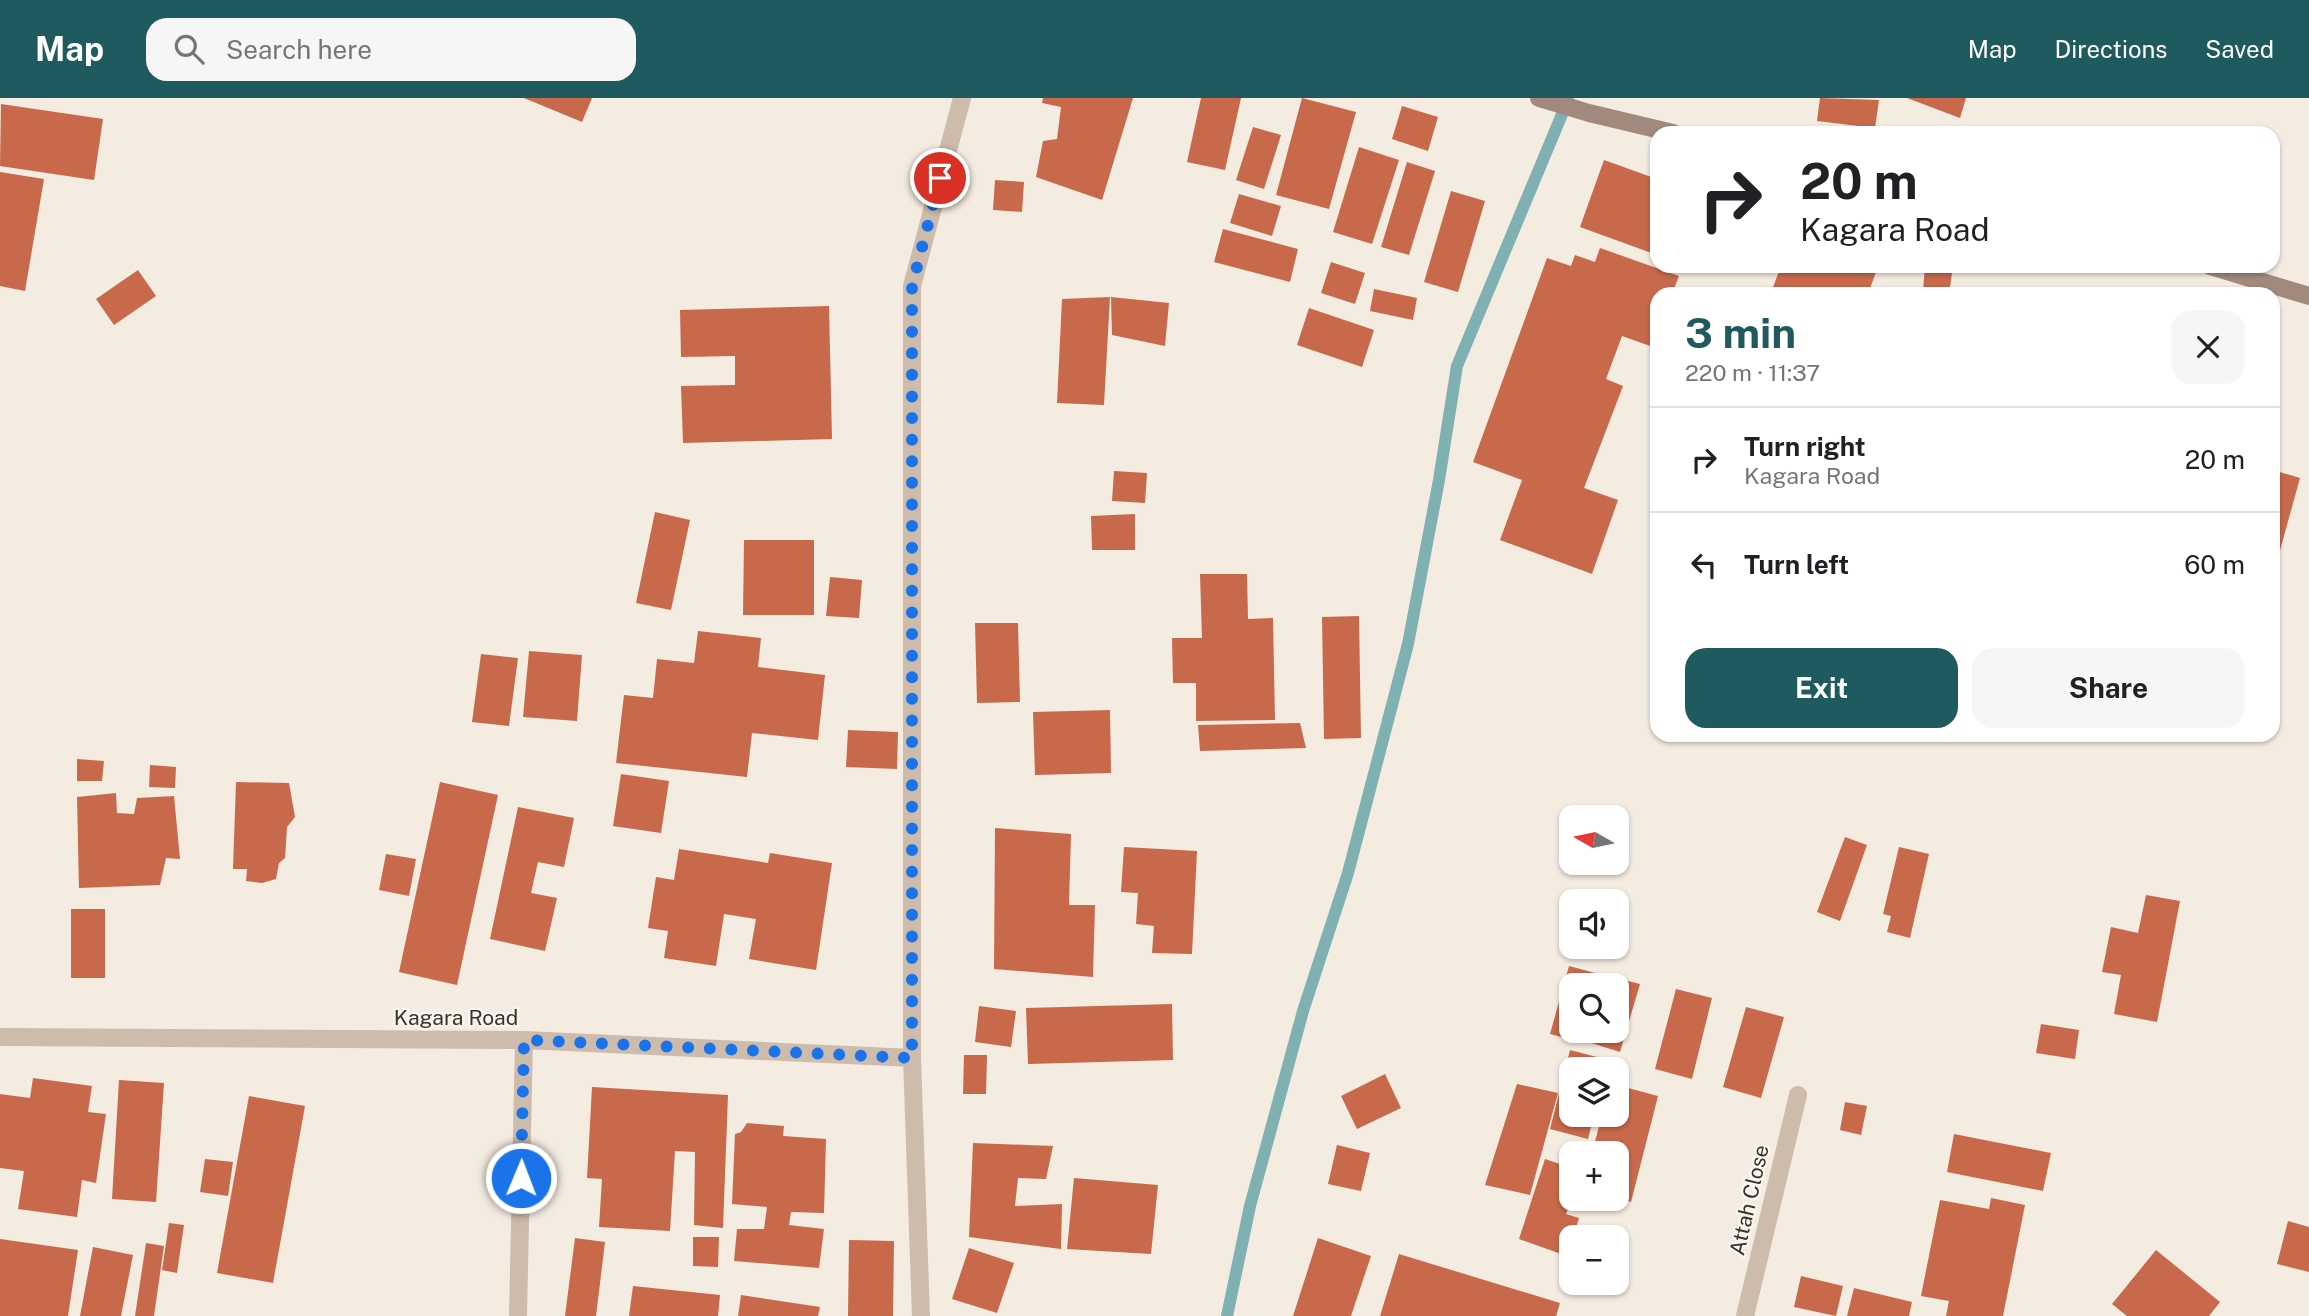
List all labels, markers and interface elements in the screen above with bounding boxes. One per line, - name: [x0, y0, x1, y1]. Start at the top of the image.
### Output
- search box: [146, 18, 636, 81]
- text: Map: [35, 30, 104, 68]
- icon: search: [170, 30, 208, 68]
- text: Search here: [226, 34, 372, 65]
- text: Map: [1968, 35, 2017, 63]
- text: Directions: [2055, 35, 2167, 63]
- text: Saved: [2205, 35, 2274, 63]
- pin: [910, 148, 970, 208]
- text: 20 m: [1800, 152, 1918, 210]
- icon: right: [1685, 154, 1776, 245]
- icon: arrive: [921, 159, 959, 197]
- text: Kagara Road: [1800, 211, 1990, 248]
- text: 3 min: [1685, 308, 1796, 357]
- button: close: [2171, 310, 2245, 384]
- text: 220 m · 11:37: [1685, 359, 1820, 386]
- text: Turn right: [1744, 431, 1866, 462]
- icon: right: [1685, 441, 1723, 479]
- text: 20 m: [2185, 444, 2245, 475]
- text: Kagara Road: [1744, 462, 1880, 489]
- icon: left: [1685, 546, 1723, 584]
- text: Turn left: [1744, 549, 1849, 580]
- text: 60 m: [2184, 549, 2245, 580]
- button: Exit: [1685, 648, 1958, 728]
- button: Share: [1972, 648, 2245, 728]
- north arrow: [1559, 805, 1629, 875]
- map controls: [1559, 805, 1629, 1295]
- button: sound: [1559, 889, 1629, 959]
- button: search: [1559, 973, 1629, 1043]
- street label: Kagara Road: [394, 1005, 518, 1030]
- button: layers: [1559, 1057, 1629, 1127]
- position arrow: [484, 1141, 558, 1215]
- button: +: [1559, 1141, 1629, 1211]
- street label: Attah Close: [1724, 1142, 1774, 1258]
- button: −: [1559, 1225, 1629, 1295]

